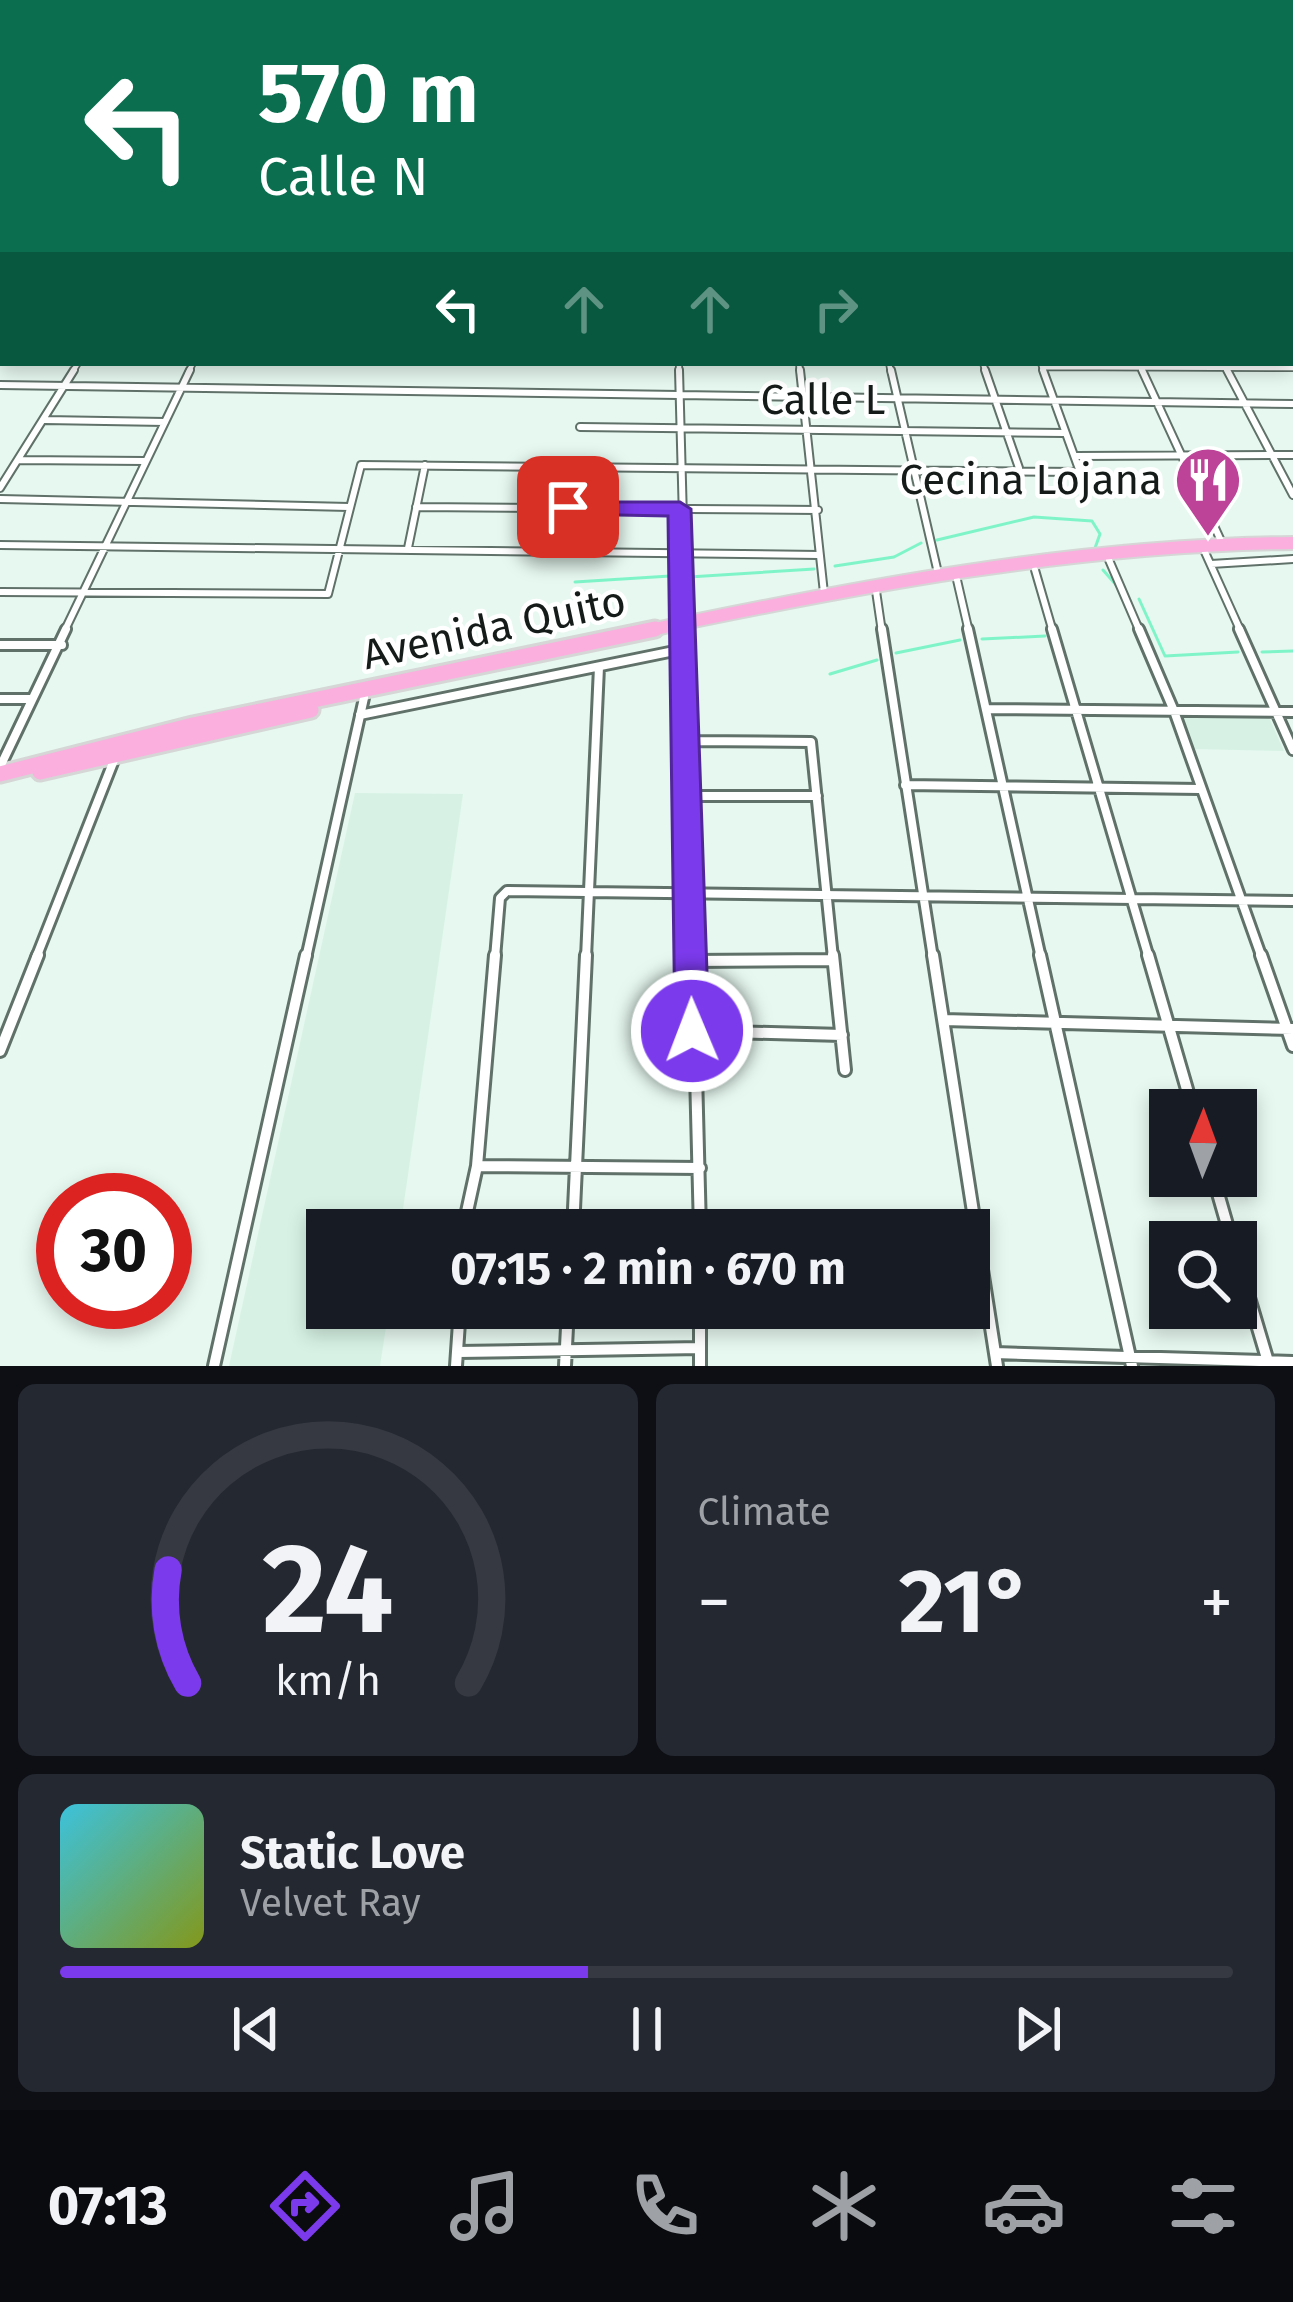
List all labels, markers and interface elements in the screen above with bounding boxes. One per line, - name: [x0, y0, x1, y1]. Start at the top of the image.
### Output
- text: 570 m: [258, 43, 479, 144]
- icon: left: [60, 48, 216, 204]
- text: Calle N: [258, 145, 429, 209]
- icon: left: [425, 276, 491, 342]
- icon: ahead: [551, 276, 617, 342]
- icon: ahead: [677, 276, 743, 342]
- icon: right: [803, 276, 869, 342]
- street label: Calle L: [761, 375, 886, 425]
- restaurant icon: Cecina Lojana: [1173, 445, 1243, 539]
- place label: Cecina Lojana: [899, 455, 1162, 505]
- pin: [517, 456, 619, 558]
- icon: arrive: [535, 474, 601, 540]
- street label: Avenida Quito: [358, 576, 630, 680]
- position arrow: [629, 968, 755, 1094]
- north arrow: [1149, 1089, 1257, 1197]
- map controls: [1149, 1089, 1257, 1329]
- speed limit sign: 30: [36, 1173, 192, 1329]
- button: search: [1149, 1221, 1257, 1329]
- text: 07:15 · 2 min · 670 m: [450, 1242, 846, 1296]
- text: Climate: [698, 1489, 831, 1535]
- text: 24: [262, 1515, 393, 1665]
- text: 21°: [899, 1548, 1032, 1656]
- text: −: [698, 1563, 731, 1642]
- text: +: [1200, 1563, 1233, 1642]
- text: km/h: [275, 1655, 381, 1706]
- text: Static Love: [240, 1826, 465, 1880]
- text: Velvet Ray: [240, 1880, 421, 1926]
- icon: previous: [223, 1996, 289, 2062]
- icon: pause: [614, 1996, 680, 2062]
- icon: next: [1005, 1996, 1071, 2062]
- icon: directions: [263, 2164, 347, 2248]
- icon: music: [443, 2164, 527, 2248]
- icon: phone: [623, 2164, 707, 2248]
- icon: climate: [802, 2164, 886, 2248]
- icon: car: [982, 2164, 1066, 2248]
- icon: filters: [1161, 2164, 1245, 2248]
- text: 07:13: [48, 2174, 168, 2238]

